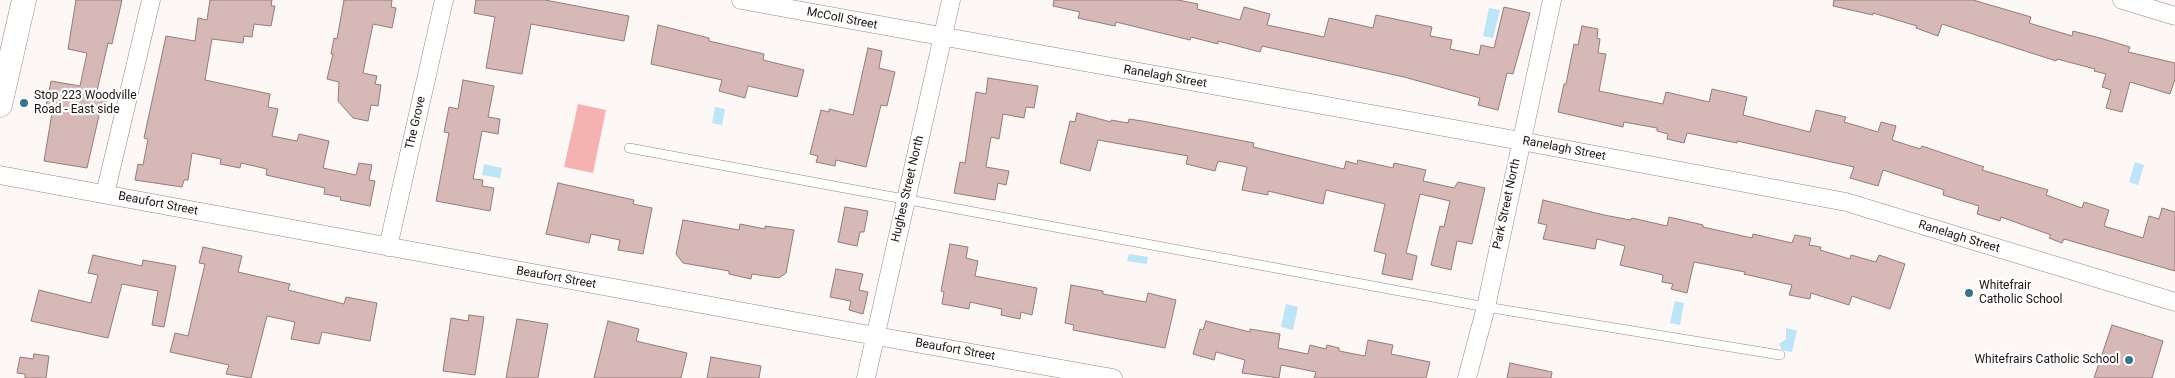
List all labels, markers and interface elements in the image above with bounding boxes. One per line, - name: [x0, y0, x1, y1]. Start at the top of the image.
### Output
- street label: McColl Street: [805, 5, 879, 33]
- street label: Ranelagh Street: [1122, 63, 1208, 91]
- place label: Stop 223 Woodville Road - East side: [34, 89, 137, 117]
- street label: The Grove: [403, 95, 429, 151]
- marker: Stop 223 Woodville Road - East side: [18, 97, 30, 109]
- street label: Hughes Street North: [889, 134, 927, 244]
- street label: Ranelagh Street: [1521, 134, 1607, 164]
- street label: Park Street North: [1490, 157, 1524, 251]
- street label: Beaufort Street: [117, 189, 199, 219]
- street label: Ranelagh Street: [1917, 218, 2001, 256]
- street label: Beaufort Street: [515, 264, 597, 292]
- place label: Whitefrair Catholic School: [1979, 279, 2062, 307]
- marker: Whitefrair Catholic School: [1963, 287, 1975, 299]
- street label: Beaufort Street: [914, 336, 996, 364]
- place label: Whitefrairs Catholic School: [1974, 353, 2119, 367]
- marker: Whitefrairs Catholic School: [2123, 354, 2135, 366]

